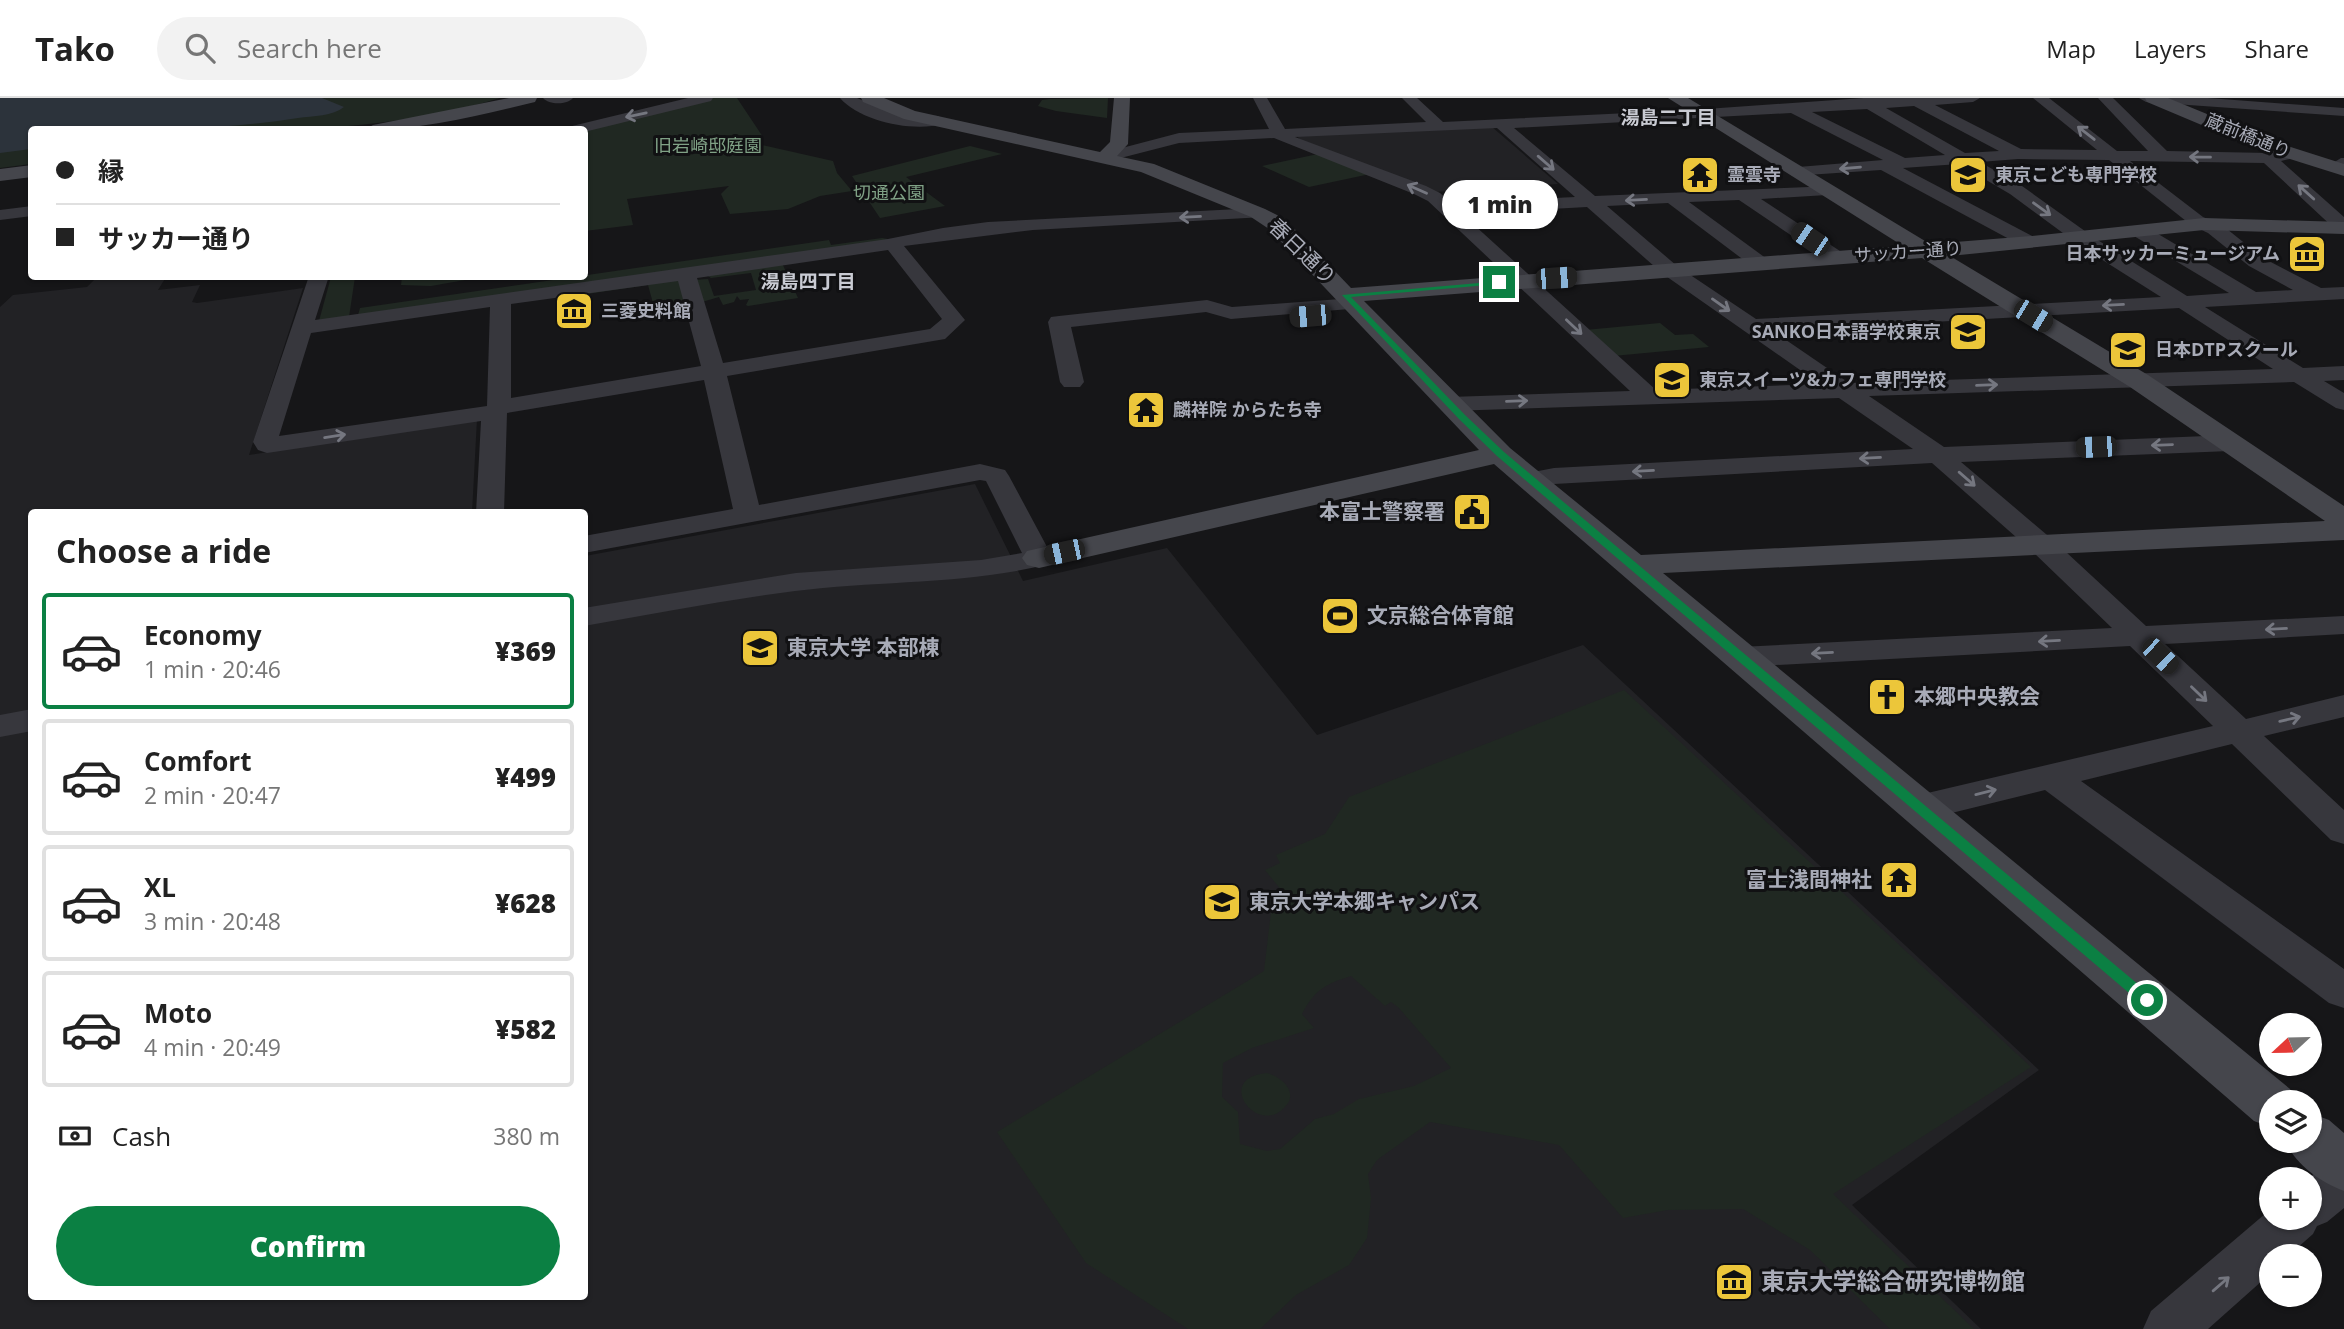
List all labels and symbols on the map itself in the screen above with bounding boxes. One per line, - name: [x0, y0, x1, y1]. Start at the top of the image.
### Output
- district label: 湯島二丁目: [1620, 104, 1716, 130]
- street label: 蔵前橋通り: [2202, 107, 2295, 163]
- one-way arrow: [625, 109, 648, 123]
- one-way arrow: [2077, 126, 2096, 141]
- park label: 旧岩崎邸庭園: [654, 133, 762, 157]
- one-way arrow: [2188, 150, 2211, 164]
- temple icon: 霊雲寺: [1679, 154, 1721, 196]
- school or university icon: 東京こども専門学校: [1947, 154, 1989, 196]
- one-way arrow: [1537, 155, 1555, 171]
- place label: 霊雲寺: [1727, 162, 1781, 186]
- one-way arrow: [1839, 162, 1862, 175]
- place label: 東京こども専門学校: [1995, 162, 2157, 186]
- park label: 切通公園: [853, 180, 925, 204]
- callout: 1 min: [1441, 180, 1557, 230]
- one-way arrow: [1407, 182, 1428, 195]
- one-way arrow: [2297, 184, 2315, 200]
- one-way arrow: [1625, 194, 1648, 207]
- one-way arrow: [2033, 201, 2051, 216]
- one-way arrow: [1179, 211, 1202, 224]
- street label: 春日通り: [1263, 212, 1343, 291]
- car: [1787, 219, 1834, 259]
- museum icon: 日本サッカーミュージアム: [2286, 233, 2328, 275]
- street label: サッカー通り: [1853, 235, 1963, 267]
- place label: 日本サッカーミュージアム: [2066, 241, 2280, 265]
- route end: [1483, 266, 1515, 298]
- car: [1535, 266, 1578, 290]
- district label: 湯島四丁目: [760, 268, 856, 294]
- museum icon: 三菱史料館: [553, 290, 595, 332]
- car: [2010, 296, 2057, 336]
- place label: 三菱史料館: [601, 298, 691, 322]
- one-way arrow: [1711, 298, 1730, 312]
- one-way arrow: [2102, 298, 2125, 311]
- car: [1289, 304, 1332, 328]
- school or university icon: SANKO日本語学校東京: [1947, 311, 1989, 353]
- one-way arrow: [1565, 319, 1583, 335]
- place label: SANKO日本語学校東京: [1752, 319, 1941, 343]
- school or university icon: 日本DTPスクール: [2107, 329, 2149, 371]
- place label: 日本DTPスクール: [2155, 337, 2298, 361]
- school or university icon: 東京スイーツ&カフェ専門学校: [1651, 359, 1693, 401]
- place label: 東京スイーツ&カフェ専門学校: [1699, 367, 1946, 391]
- one-way arrow: [1975, 379, 1998, 392]
- temple icon: 麟祥院 からたち寺: [1125, 389, 1167, 431]
- one-way arrow: [1505, 395, 1528, 408]
- place label: 麟祥院 からたち寺: [1173, 397, 1322, 421]
- one-way arrow: [323, 429, 346, 442]
- car: [2075, 436, 2118, 458]
- one-way arrow: [2151, 439, 2174, 452]
- one-way arrow: [1859, 452, 1882, 465]
- one-way arrow: [1632, 464, 1655, 477]
- one-way arrow: [1957, 471, 1975, 487]
- public building icon: 本富士警察署: [1451, 491, 1493, 533]
- place label: 本富士警察署: [1319, 497, 1445, 525]
- car: [1042, 537, 1087, 567]
- sports icon: 文京総合体育館: [1319, 595, 1361, 637]
- place label: 文京総合体育館: [1367, 601, 1514, 629]
- one-way arrow: [2265, 623, 2288, 636]
- school or university icon: 東京大学 本部棟: [739, 627, 781, 669]
- place label: 東京大学 本部棟: [787, 633, 939, 661]
- car: [2138, 634, 2183, 678]
- one-way arrow: [2037, 635, 2060, 648]
- one-way arrow: [1810, 647, 1833, 660]
- church icon: 本郷中央教会: [1866, 676, 1908, 718]
- place label: 本郷中央教会: [1914, 682, 2040, 710]
- one-way arrow: [2190, 685, 2207, 702]
- one-way arrow: [2279, 711, 2301, 724]
- one-way arrow: [1974, 785, 1997, 798]
- temple icon: 富士浅間神社: [1878, 859, 1920, 901]
- place label: 富士浅間神社: [1746, 865, 1872, 893]
- school or university icon: 東京大学本郷キャンパス: [1201, 881, 1243, 923]
- place label: 東京大学本郷キャンパス: [1249, 887, 1480, 915]
- route start: [2131, 984, 2163, 1016]
- north arrow: [2259, 1013, 2322, 1076]
- museum icon: 東京大学総合研究博物館: [1713, 1261, 1755, 1303]
- place label: 東京大学総合研究博物館: [1761, 1264, 2025, 1297]
- one-way arrow: [2211, 1276, 2229, 1292]

